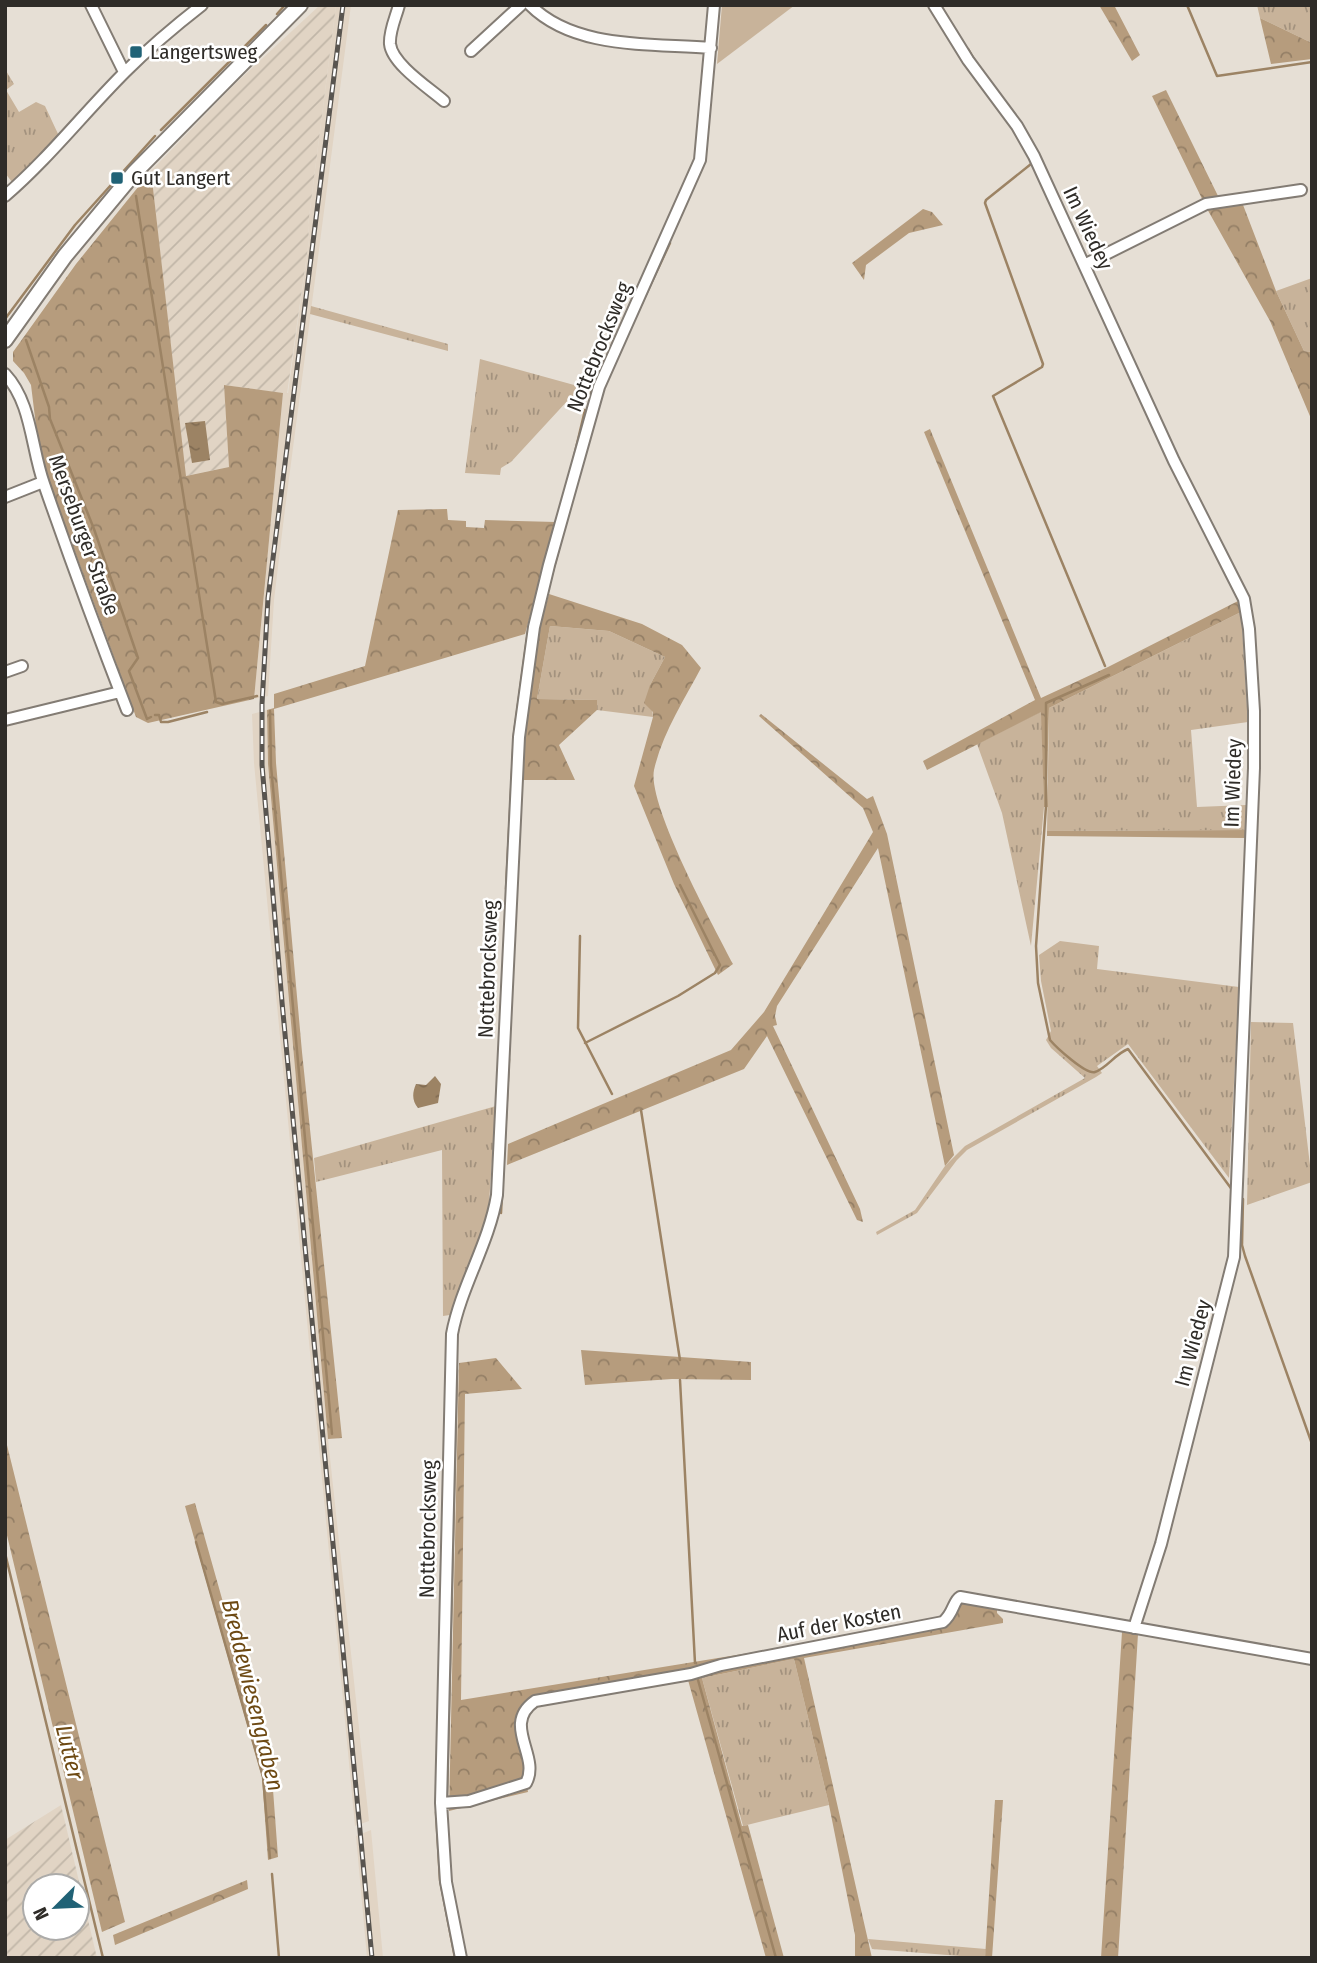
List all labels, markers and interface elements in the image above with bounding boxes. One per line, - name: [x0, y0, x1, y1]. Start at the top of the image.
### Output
- place label: Langertsweg: [150, 39, 258, 65]
- marker: Langertsweg: [128, 44, 144, 60]
- place label: Gut Langert: [131, 165, 231, 191]
- marker: Gut Langert: [109, 170, 125, 186]
- street label: Im Wiedey: [1057, 182, 1119, 274]
- street label: Nottebrocksweg: [561, 278, 637, 416]
- street label: Merseburger Straße: [43, 451, 125, 619]
- street label: Im Wiedey: [1218, 738, 1248, 828]
- street label: Nottebrocksweg: [473, 899, 503, 1038]
- street label: Im Wiedey: [1169, 1296, 1217, 1389]
- street label: Nottebrocksweg: [414, 1460, 442, 1598]
- water label: Breddewiesengraben: [216, 1596, 290, 1794]
- street label: Auf der Kosten: [775, 1598, 903, 1648]
- water label: Lutter: [50, 1722, 90, 1783]
- north arrow: [21, 1872, 91, 1942]
- text: N: [28, 1904, 54, 1924]

